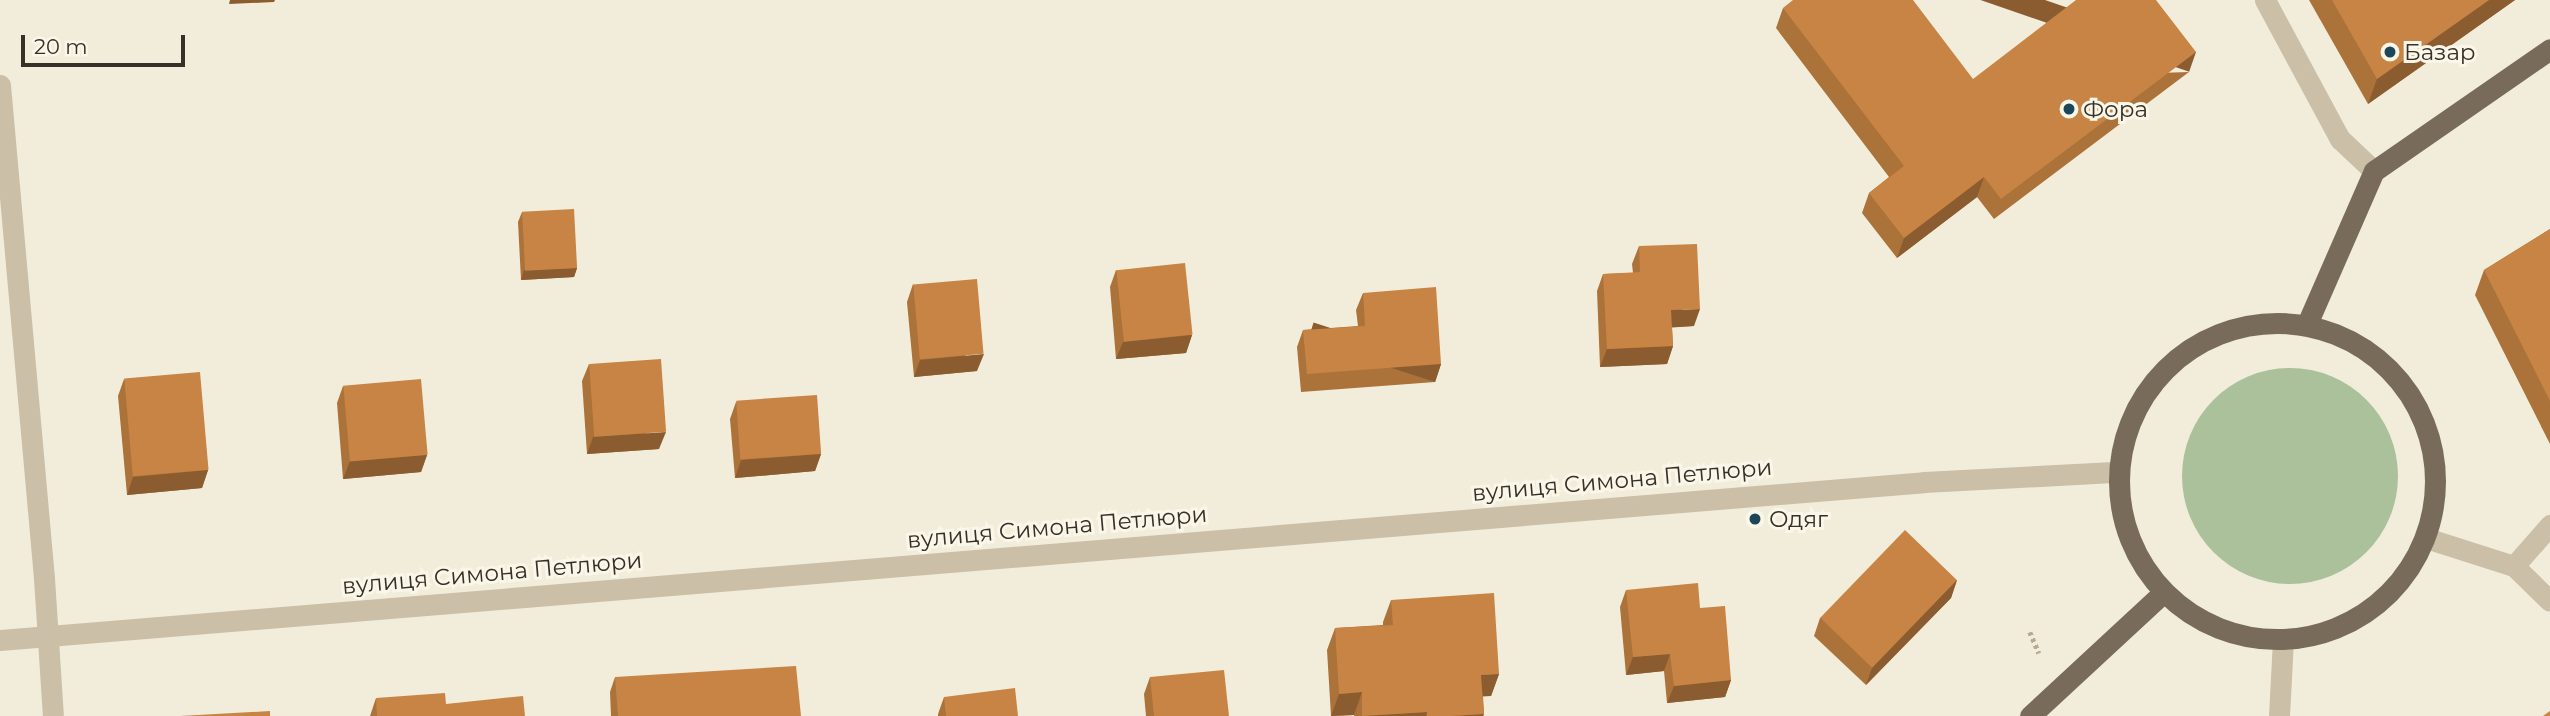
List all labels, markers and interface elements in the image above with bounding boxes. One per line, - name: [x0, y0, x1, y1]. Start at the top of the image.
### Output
- scale bar: [24, 21, 189, 65]
- text: 20 m: [34, 34, 88, 59]
- place label: Базар: [2404, 38, 2476, 66]
- marker: Базар: [2382, 44, 2398, 60]
- place label: Фора: [2083, 95, 2148, 123]
- marker: Фора: [2061, 101, 2077, 117]
- street label: вулиця Симона Петлюри: [1471, 453, 1773, 507]
- street label: вулиця Симона Петлюри: [906, 500, 1208, 554]
- place label: Одяг: [1769, 505, 1828, 533]
- marker: Одяг: [1747, 511, 1763, 527]
- street label: вулиця Симона Петлюри: [341, 546, 643, 600]

